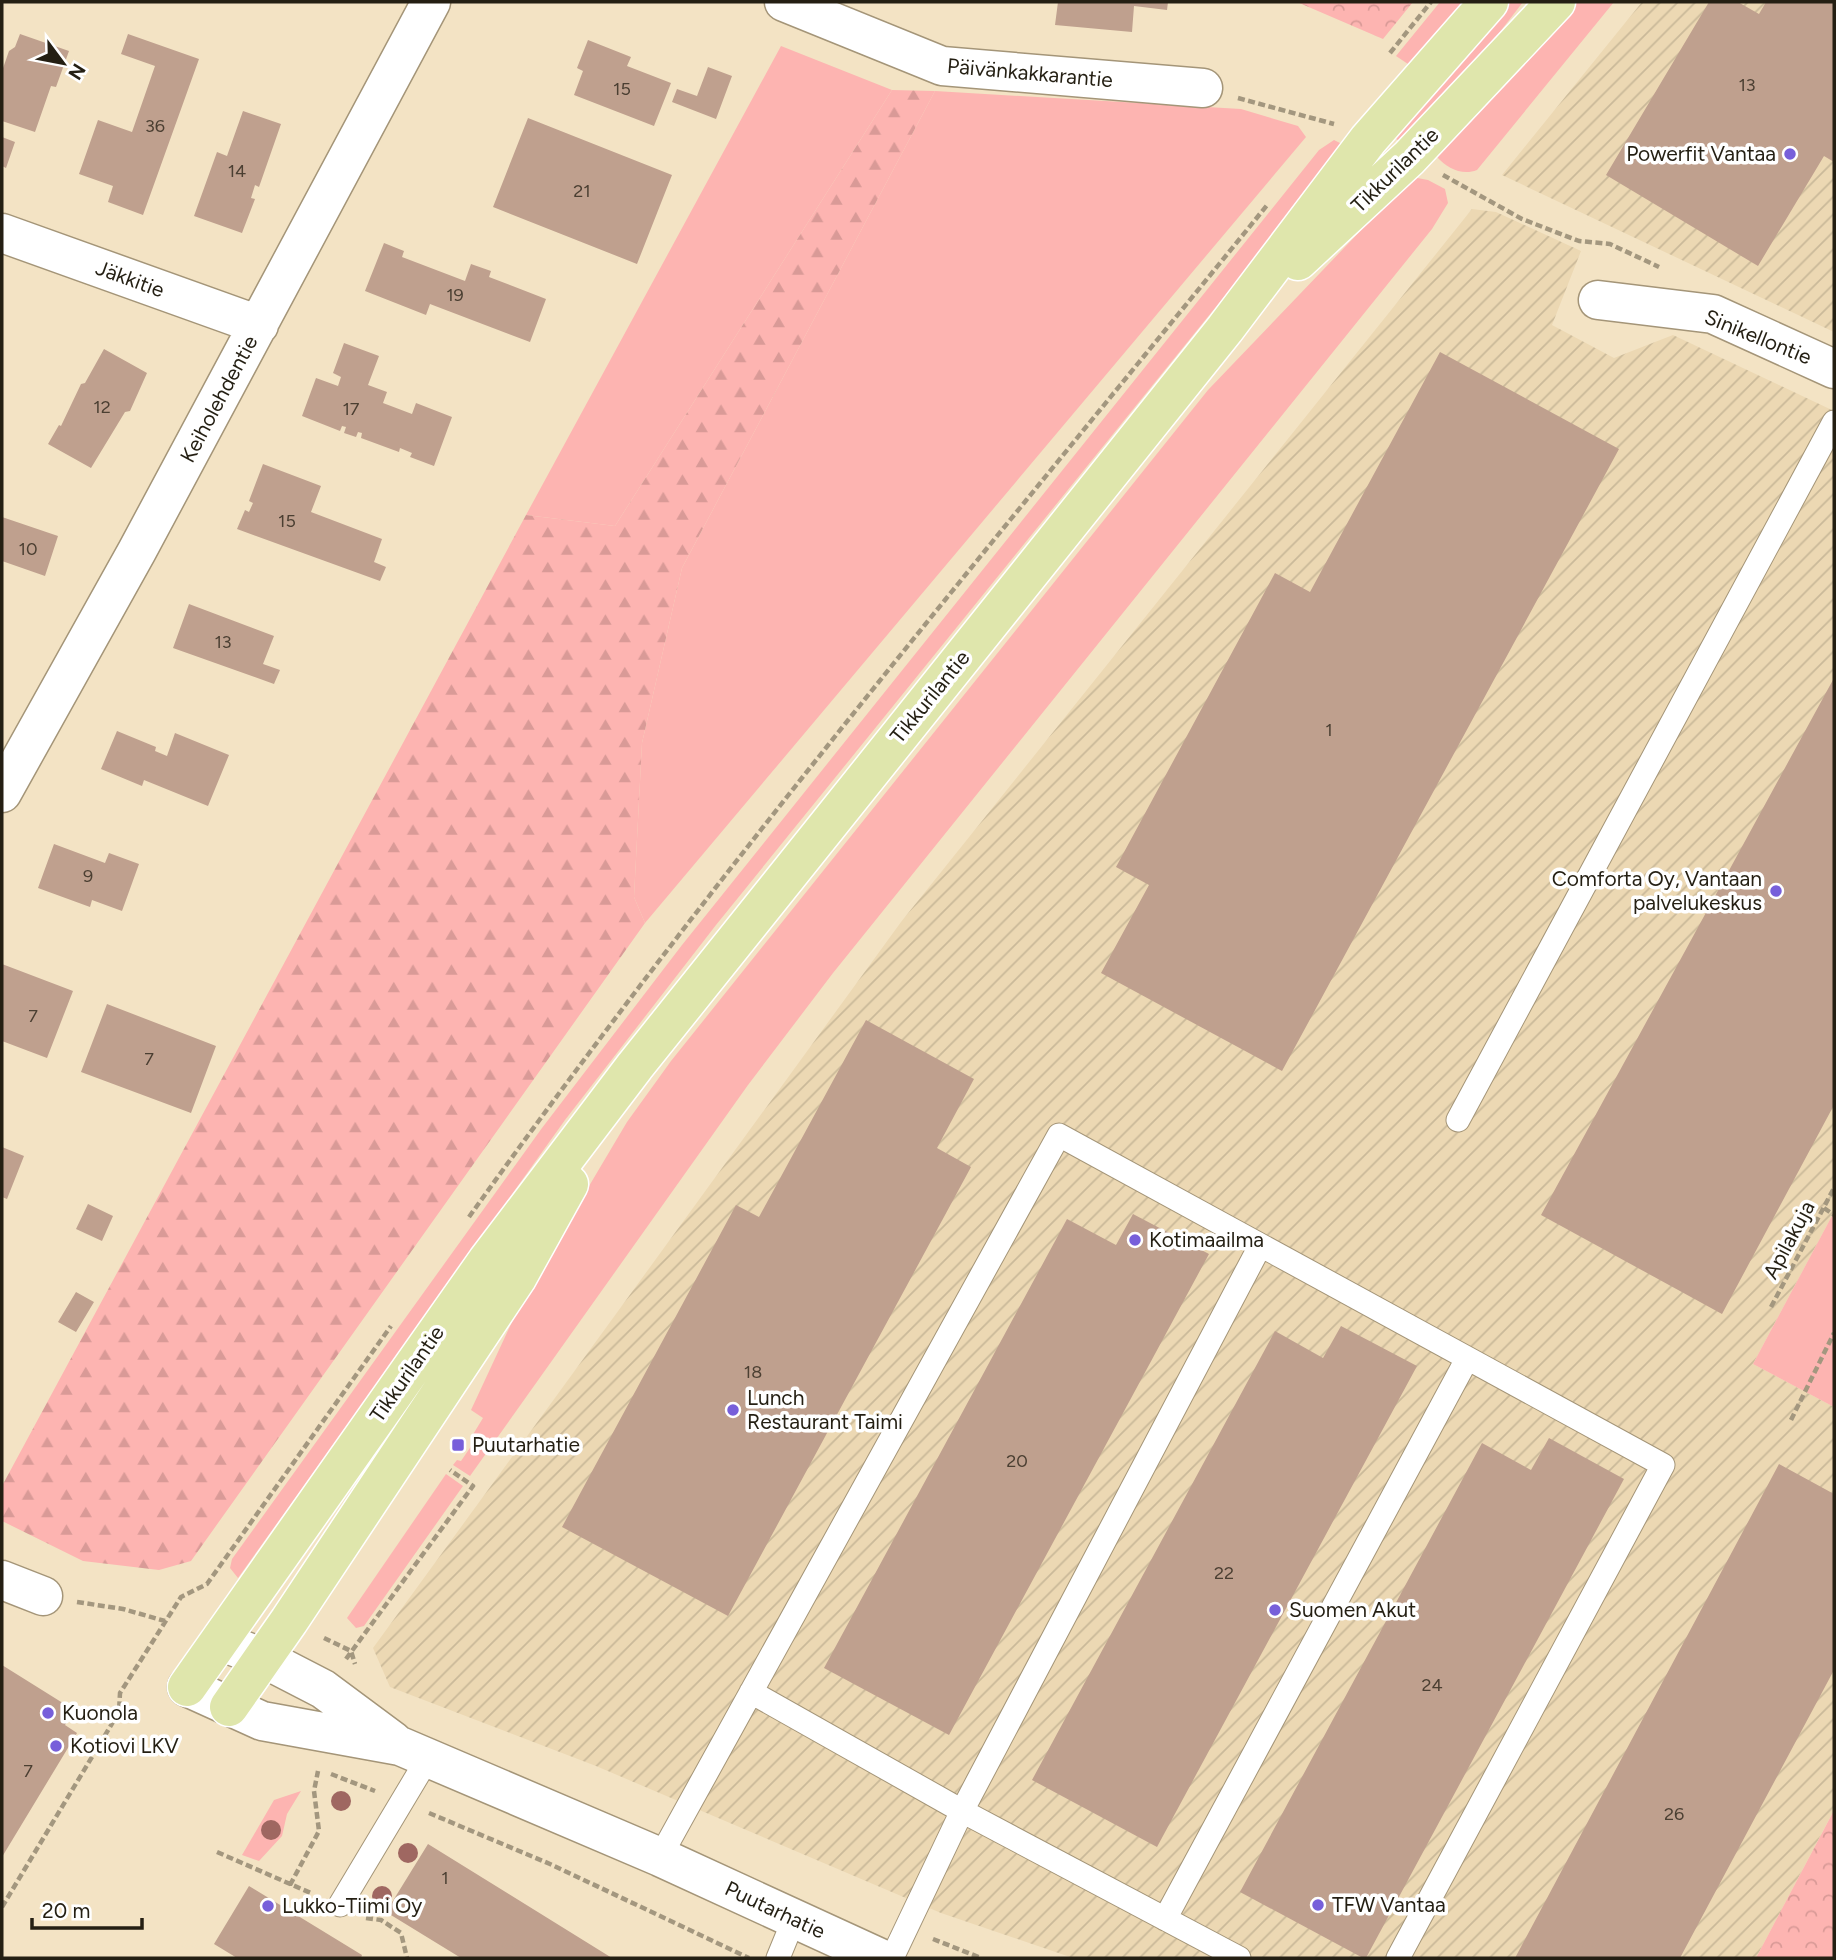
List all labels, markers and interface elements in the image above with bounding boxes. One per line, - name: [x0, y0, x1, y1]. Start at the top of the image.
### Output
- north arrow: [28, 28, 98, 98]
- street label: Päivänkakkarantie: [946, 53, 1114, 92]
- text: N: [63, 59, 91, 84]
- house number: 13: [1738, 74, 1756, 96]
- house number: 15: [613, 78, 631, 100]
- house number: 36: [145, 115, 165, 137]
- street label: Tikkurilantie: [1346, 122, 1444, 217]
- place label: Powerfit Vantaa: [1626, 141, 1776, 166]
- marker: Powerfit Vantaa: [1782, 146, 1798, 162]
- house number: 14: [228, 160, 246, 182]
- house number: 21: [573, 180, 591, 202]
- street label: Jäkkitie: [93, 255, 168, 302]
- house number: 19: [446, 284, 464, 306]
- street label: Sinikellontie: [1701, 304, 1815, 369]
- street label: Keiholehdentie: [175, 331, 263, 467]
- house number: 12: [93, 396, 111, 418]
- house number: 17: [342, 398, 360, 420]
- house number: 15: [278, 510, 296, 532]
- house number: 10: [19, 538, 37, 560]
- house number: 13: [214, 631, 232, 653]
- street label: Tikkurilantie: [885, 645, 975, 748]
- house number: 1: [1325, 719, 1333, 741]
- house number: 9: [83, 865, 93, 887]
- place label: Comforta Oy, Vantaan palvelukeskus: [1552, 866, 1762, 915]
- marker: Comforta Oy, Vantaan palvelukeskus: [1768, 883, 1784, 899]
- house number: 7: [28, 1005, 38, 1027]
- house number: 7: [144, 1048, 154, 1070]
- street label: Apilakuja: [1758, 1196, 1820, 1283]
- place label: Kotimaailma: [1149, 1227, 1264, 1252]
- marker: Kotimaailma: [1127, 1232, 1143, 1248]
- street label: Tikkurilantie: [364, 1321, 449, 1427]
- house number: 18: [744, 1361, 762, 1383]
- place label: Lunch Restaurant Taimi: [747, 1385, 903, 1434]
- marker: Lunch Restaurant Taimi: [725, 1402, 741, 1418]
- place label: Puutarhatie: [472, 1432, 580, 1457]
- marker: Puutarhatie: [450, 1437, 466, 1453]
- house number: 20: [1006, 1450, 1028, 1472]
- house number: 22: [1214, 1562, 1234, 1584]
- place label: Suomen Akut: [1289, 1597, 1416, 1622]
- marker: Suomen Akut: [1267, 1602, 1283, 1618]
- house number: 24: [1421, 1674, 1443, 1696]
- place label: Kuonola: [62, 1700, 138, 1725]
- marker: Kuonola: [40, 1705, 56, 1721]
- place label: Kotiovi LKV: [70, 1733, 179, 1758]
- marker: Kotiovi LKV: [48, 1738, 64, 1754]
- house number: 7: [23, 1760, 33, 1782]
- house number: 26: [1664, 1803, 1684, 1825]
- house number: 1: [441, 1867, 449, 1889]
- street label: Puutarhatie: [721, 1875, 829, 1944]
- scale bar: [32, 1886, 142, 1930]
- place label: TFW Vantaa: [1332, 1892, 1446, 1917]
- place label: Lukko-Tiimi Oy: [282, 1893, 422, 1918]
- marker: TFW Vantaa: [1310, 1897, 1326, 1913]
- text: 20 m: [42, 1898, 90, 1923]
- marker: Lukko-Tiimi Oy: [260, 1898, 276, 1914]

